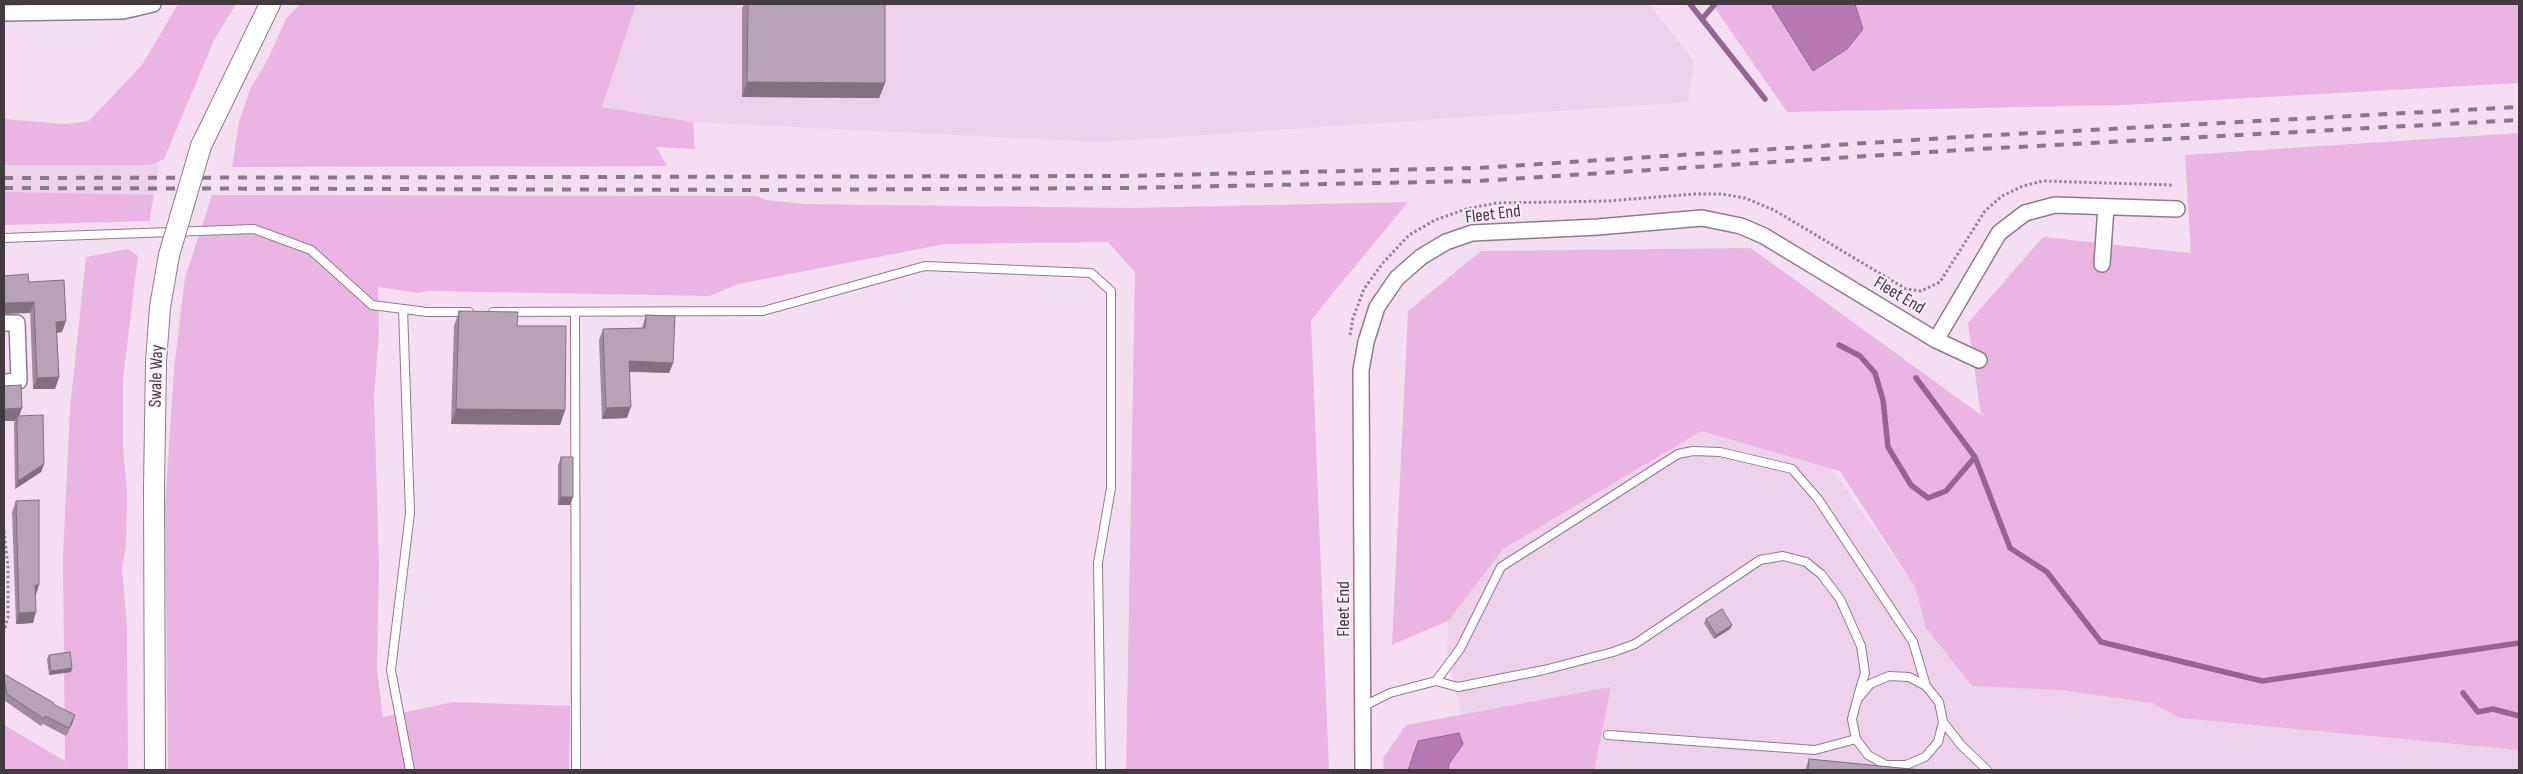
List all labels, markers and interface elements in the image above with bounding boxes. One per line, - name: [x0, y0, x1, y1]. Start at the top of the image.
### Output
- street label: Fleet End: [1464, 201, 1522, 229]
- street label: Fleet End: [1870, 272, 1928, 320]
- street label: Swale Way: [145, 344, 169, 408]
- street label: Fleet End: [1333, 581, 1355, 637]

